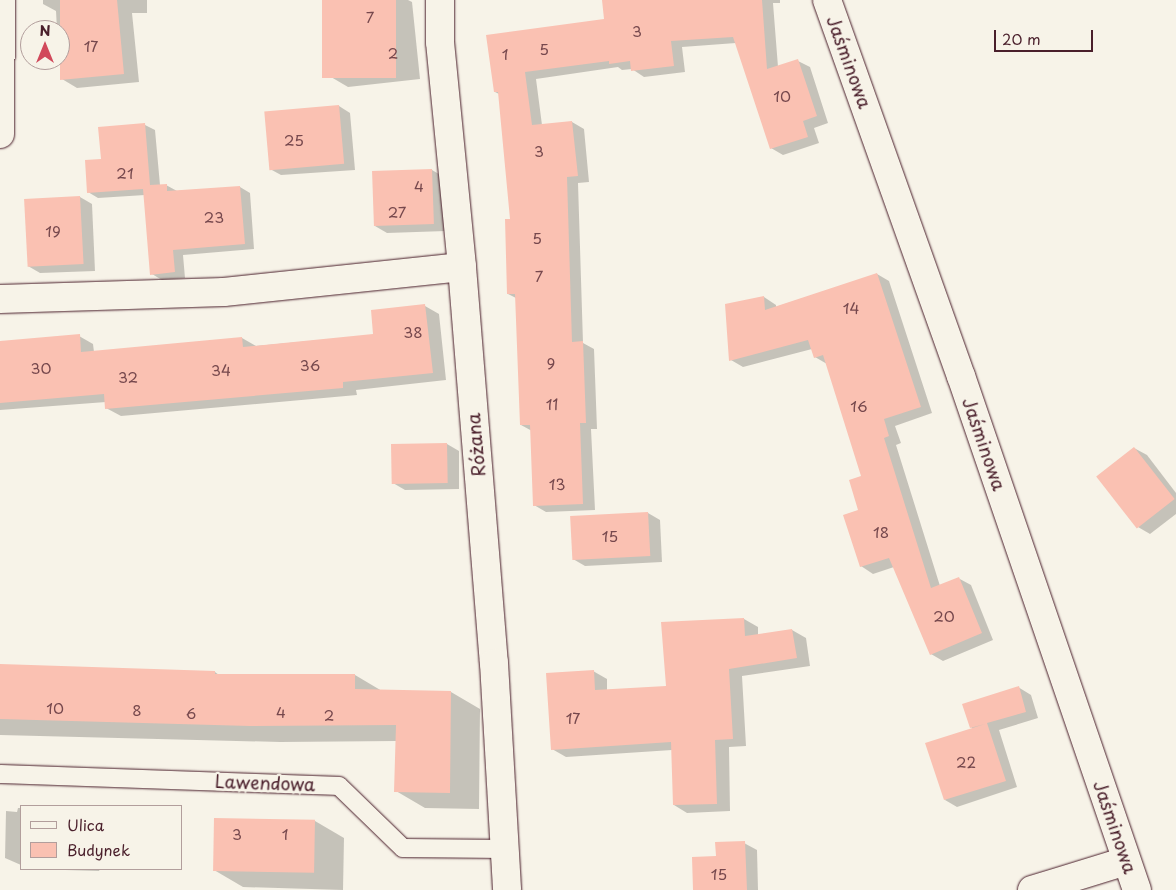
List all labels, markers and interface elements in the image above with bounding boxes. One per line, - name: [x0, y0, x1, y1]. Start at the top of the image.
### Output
- house number: 7: [366, 8, 374, 26]
- street label: Jaśminowa: [822, 13, 876, 111]
- north arrow: [20, 20, 70, 70]
- text: N: [39, 20, 51, 41]
- scale bar: [996, 20, 1095, 52]
- house number: 3: [632, 22, 642, 40]
- text: 20 m: [1002, 27, 1041, 50]
- house number: 17: [84, 37, 98, 55]
- house number: 5: [539, 40, 549, 58]
- house number: 2: [388, 44, 398, 62]
- house number: 1: [502, 45, 508, 63]
- house number: 10: [773, 87, 791, 105]
- house number: 25: [284, 131, 304, 149]
- house number: 3: [534, 142, 544, 160]
- house number: 21: [116, 164, 134, 182]
- house number: 4: [414, 177, 424, 195]
- house number: 27: [388, 203, 406, 221]
- house number: 23: [204, 208, 224, 226]
- house number: 19: [45, 222, 61, 240]
- house number: 5: [532, 229, 542, 247]
- house number: 7: [535, 267, 543, 285]
- house number: 14: [843, 299, 859, 317]
- house number: 38: [403, 323, 423, 341]
- house number: 9: [547, 354, 555, 372]
- house number: 36: [300, 356, 320, 374]
- house number: 30: [31, 359, 51, 377]
- house number: 34: [211, 361, 231, 379]
- house number: 32: [118, 368, 138, 386]
- house number: 11: [546, 395, 558, 413]
- street label: Jaśminowa: [958, 395, 1010, 493]
- house number: 16: [850, 397, 868, 415]
- street label: Różana: [462, 412, 490, 478]
- house number: 13: [549, 475, 565, 493]
- house number: 18: [873, 523, 889, 541]
- house number: 15: [602, 527, 618, 545]
- house number: 20: [933, 607, 955, 625]
- house number: 10: [46, 699, 64, 717]
- house number: 8: [132, 701, 142, 719]
- house number: 4: [276, 703, 286, 721]
- house number: 6: [186, 704, 196, 722]
- house number: 2: [324, 706, 334, 724]
- house number: 17: [566, 709, 580, 727]
- house number: 22: [956, 753, 976, 771]
- street label: Lawendowa: [214, 770, 316, 796]
- street label: Jaśminowa: [1089, 778, 1141, 876]
- legend: [20, 805, 182, 870]
- text: Ulica: [67, 813, 104, 836]
- house number: 3: [232, 825, 242, 843]
- house number: 1: [282, 825, 288, 843]
- text: Budynek: [67, 838, 130, 861]
- house number: 15: [711, 865, 727, 883]

